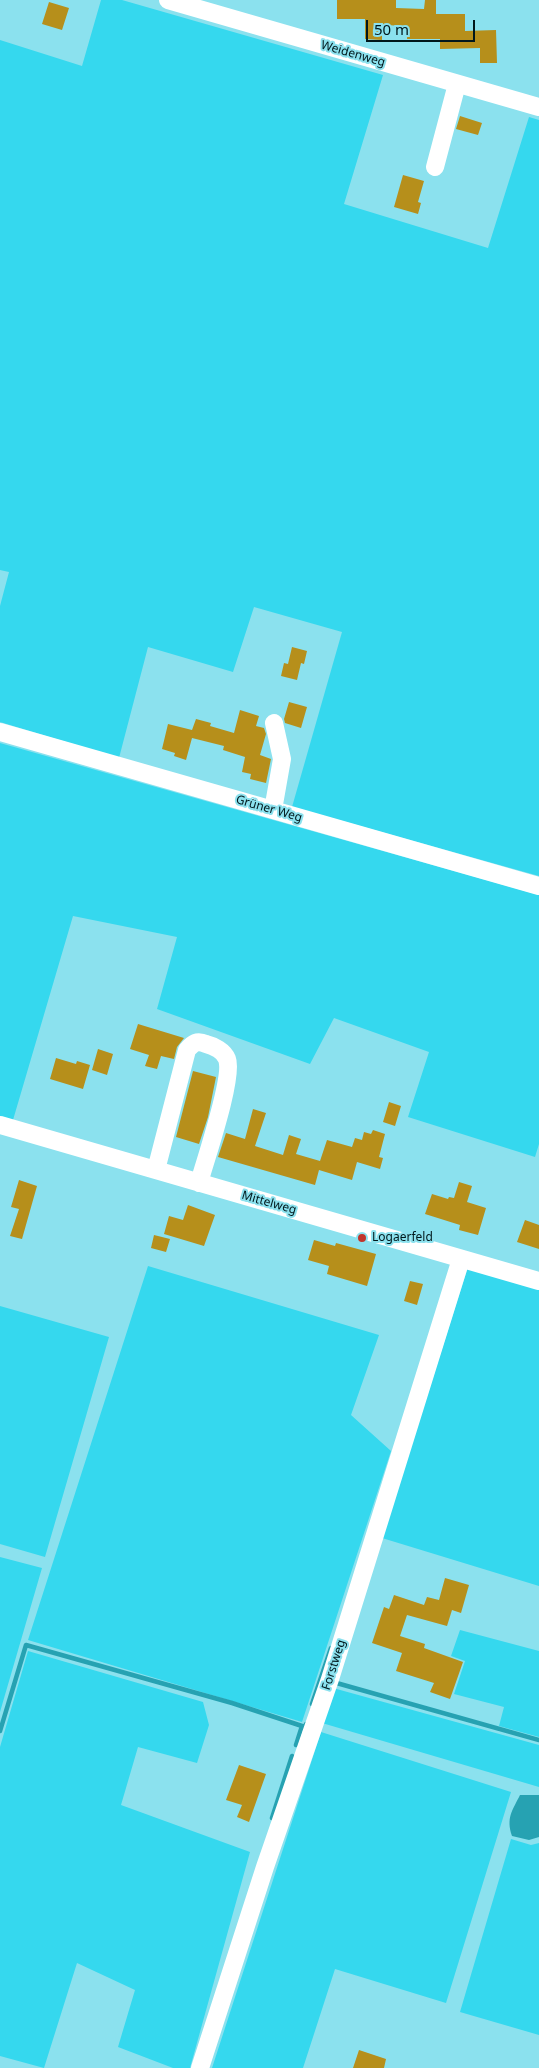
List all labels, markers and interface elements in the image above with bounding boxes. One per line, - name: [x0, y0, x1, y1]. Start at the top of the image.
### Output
- scale bar: [369, 10, 478, 42]
- text: 50 m: [374, 19, 409, 39]
- street label: Weidenweg: [319, 38, 387, 70]
- street label: Grüner Weg: [234, 793, 304, 825]
- street label: Mittelweg: [240, 1188, 298, 1218]
- place label: Logaerfeld: [372, 1231, 433, 1245]
- marker: Logaerfeld: [356, 1232, 368, 1244]
- street label: Forstweg: [319, 1638, 349, 1692]

